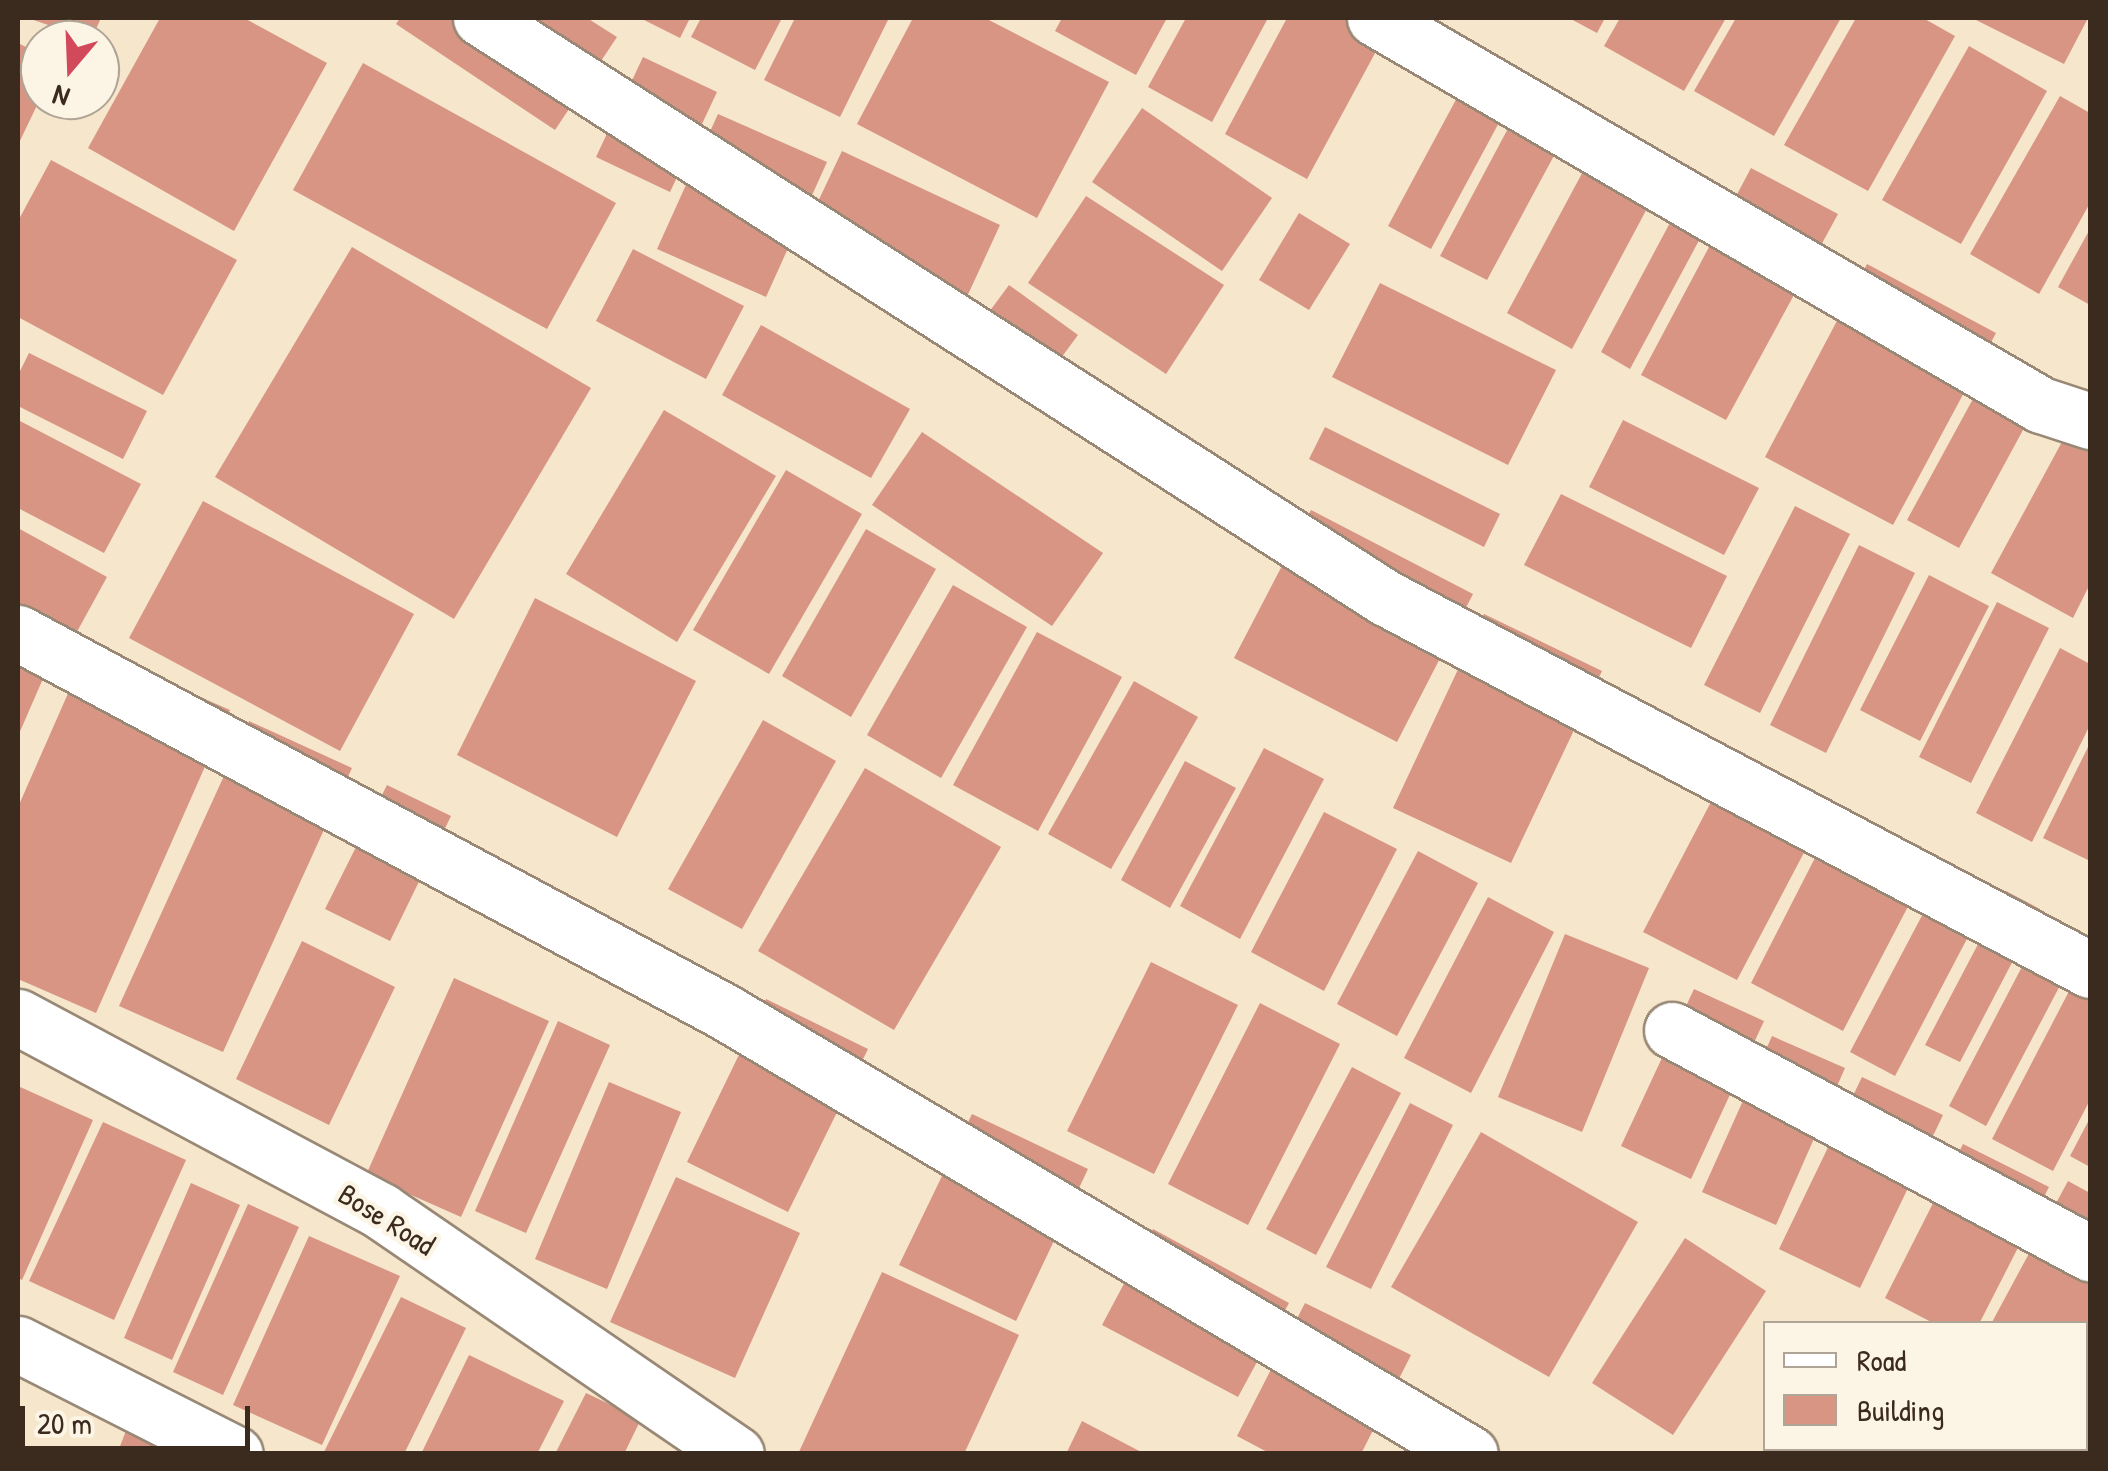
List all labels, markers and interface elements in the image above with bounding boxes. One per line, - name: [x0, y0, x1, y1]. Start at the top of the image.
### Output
- north arrow: [20, 20, 120, 120]
- text: N: [48, 76, 74, 117]
- street label: Bose Road: [332, 1175, 442, 1263]
- legend: [1763, 1321, 2088, 1451]
- text: Road: [1857, 1340, 1906, 1380]
- scale bar: [25, 1386, 255, 1448]
- text: Building: [1857, 1390, 1944, 1430]
- text: 20 m: [37, 1403, 92, 1443]

